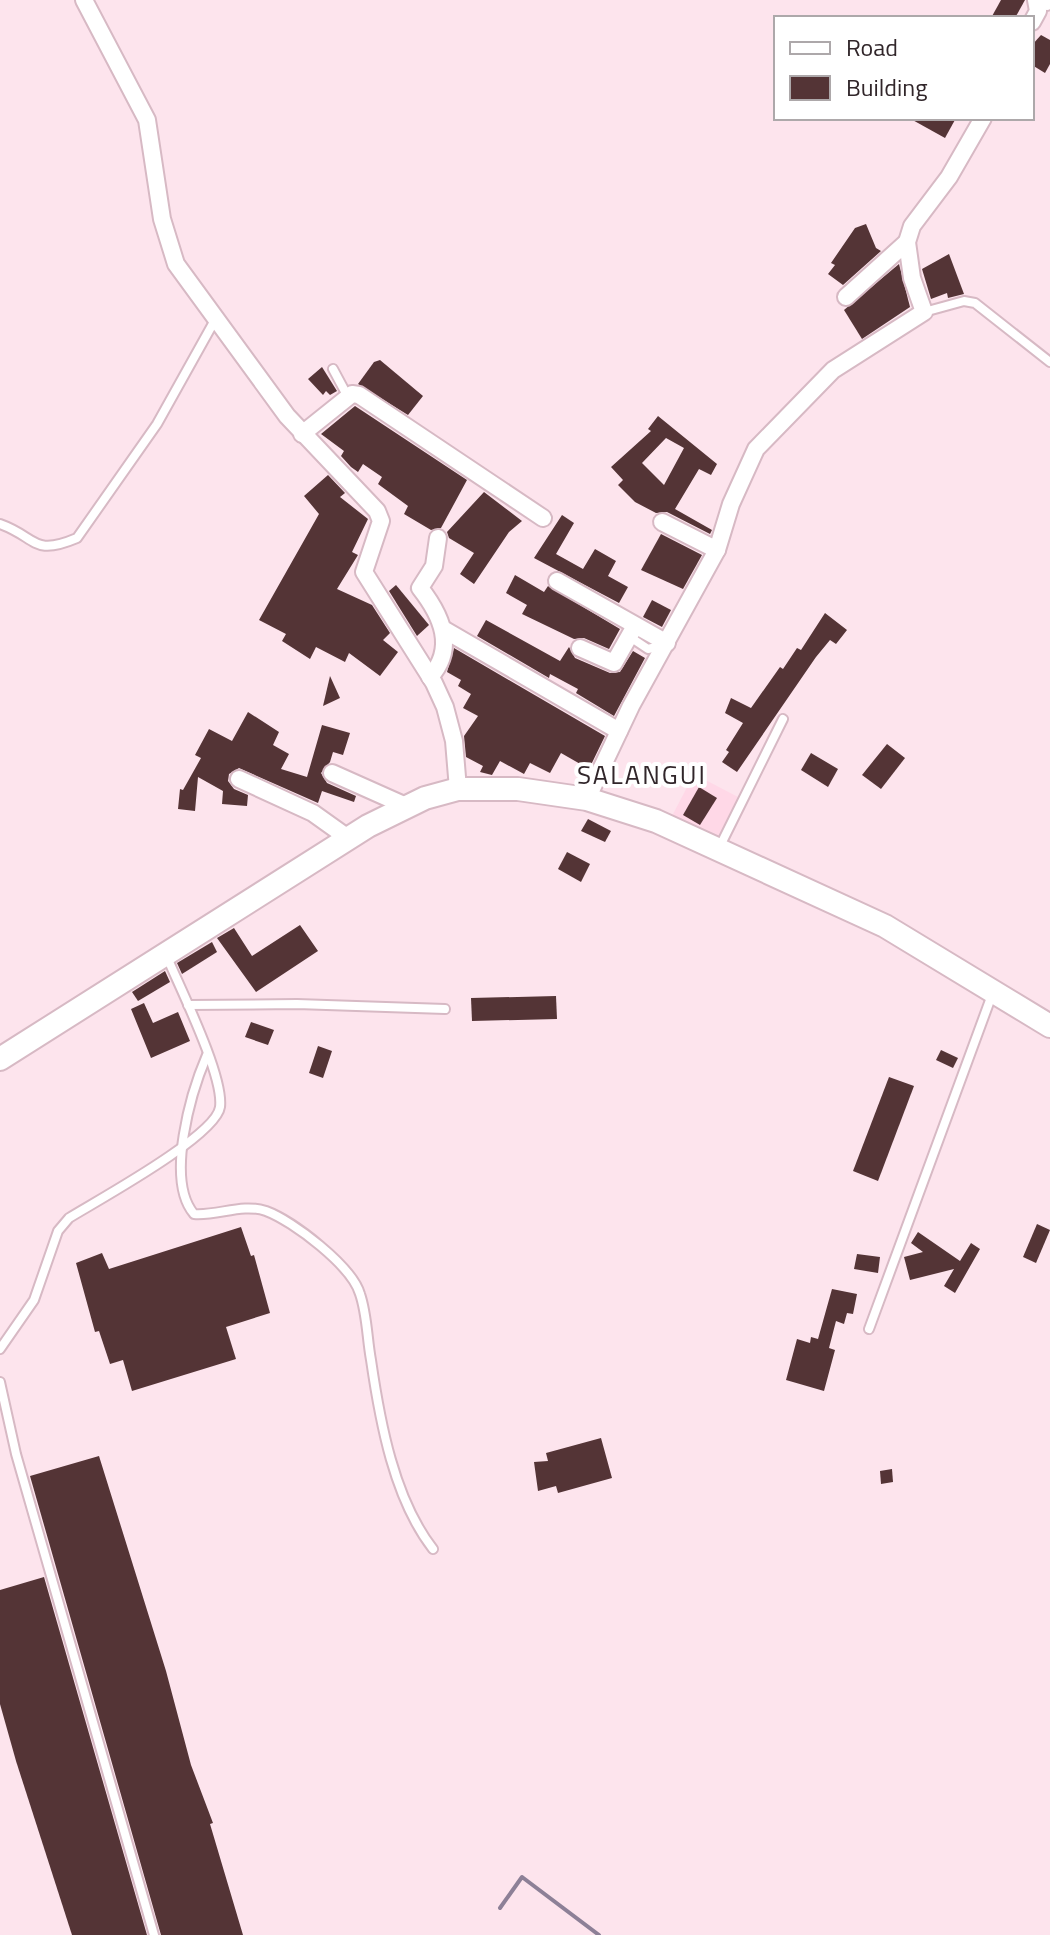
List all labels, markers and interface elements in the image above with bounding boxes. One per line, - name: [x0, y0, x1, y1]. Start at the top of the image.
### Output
- legend: [774, 16, 1034, 120]
- text: Road: [846, 29, 898, 65]
- text: Building: [846, 69, 928, 105]
- district label: SALANGUI: [577, 755, 707, 794]

